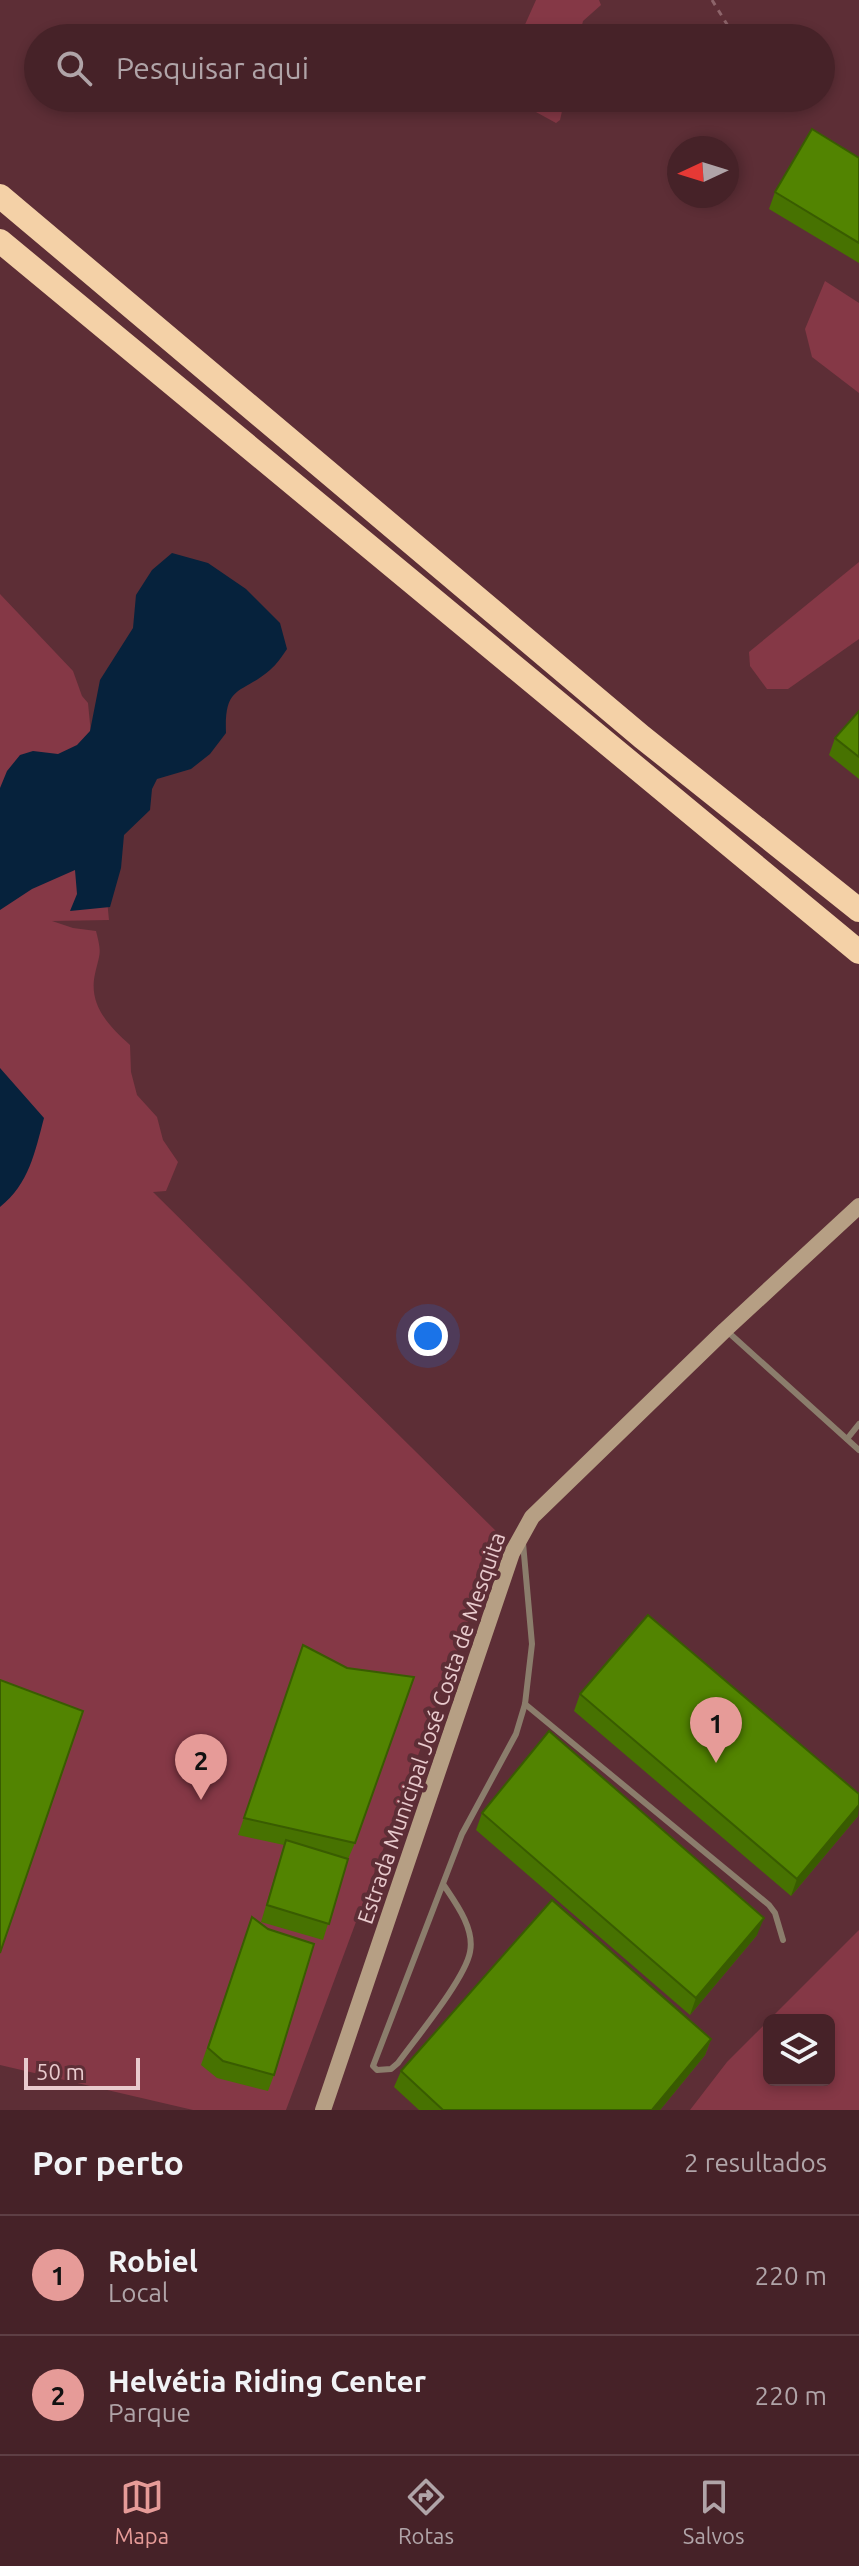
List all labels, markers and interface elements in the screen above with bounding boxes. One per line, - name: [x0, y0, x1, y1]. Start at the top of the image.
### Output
- search box: [24, 24, 835, 112]
- icon: search: [52, 46, 96, 90]
- text: Pesquisar aqui: [116, 51, 309, 85]
- north arrow: [667, 136, 739, 208]
- your location: [408, 1316, 448, 1356]
- street label: Estrada Municipal José Costa de Mesquita: [352, 1529, 509, 1927]
- pin: 1: [690, 1697, 742, 1763]
- pin: 2: [175, 1734, 227, 1800]
- map controls: [763, 2014, 835, 2086]
- button: layers: [763, 2014, 835, 2086]
- scale bar: [24, 2054, 140, 2090]
- text: 50 m: [36, 2059, 85, 2084]
- text: Por perto: [32, 2143, 184, 2181]
- text: 2 resultados: [684, 2148, 827, 2177]
- text: Robiel: [108, 2244, 198, 2278]
- text: 1: [51, 2261, 65, 2290]
- text: 220 m: [755, 2261, 827, 2290]
- text: Local: [108, 2278, 169, 2307]
- text: Helvétia Riding Center: [108, 2364, 426, 2398]
- text: 2: [51, 2381, 65, 2410]
- text: 220 m: [755, 2381, 827, 2410]
- text: Parque: [108, 2398, 191, 2427]
- tab: Mapa: [114, 2475, 169, 2548]
- tab: Rotas: [398, 2475, 454, 2548]
- tab: Salvos: [683, 2475, 745, 2548]

